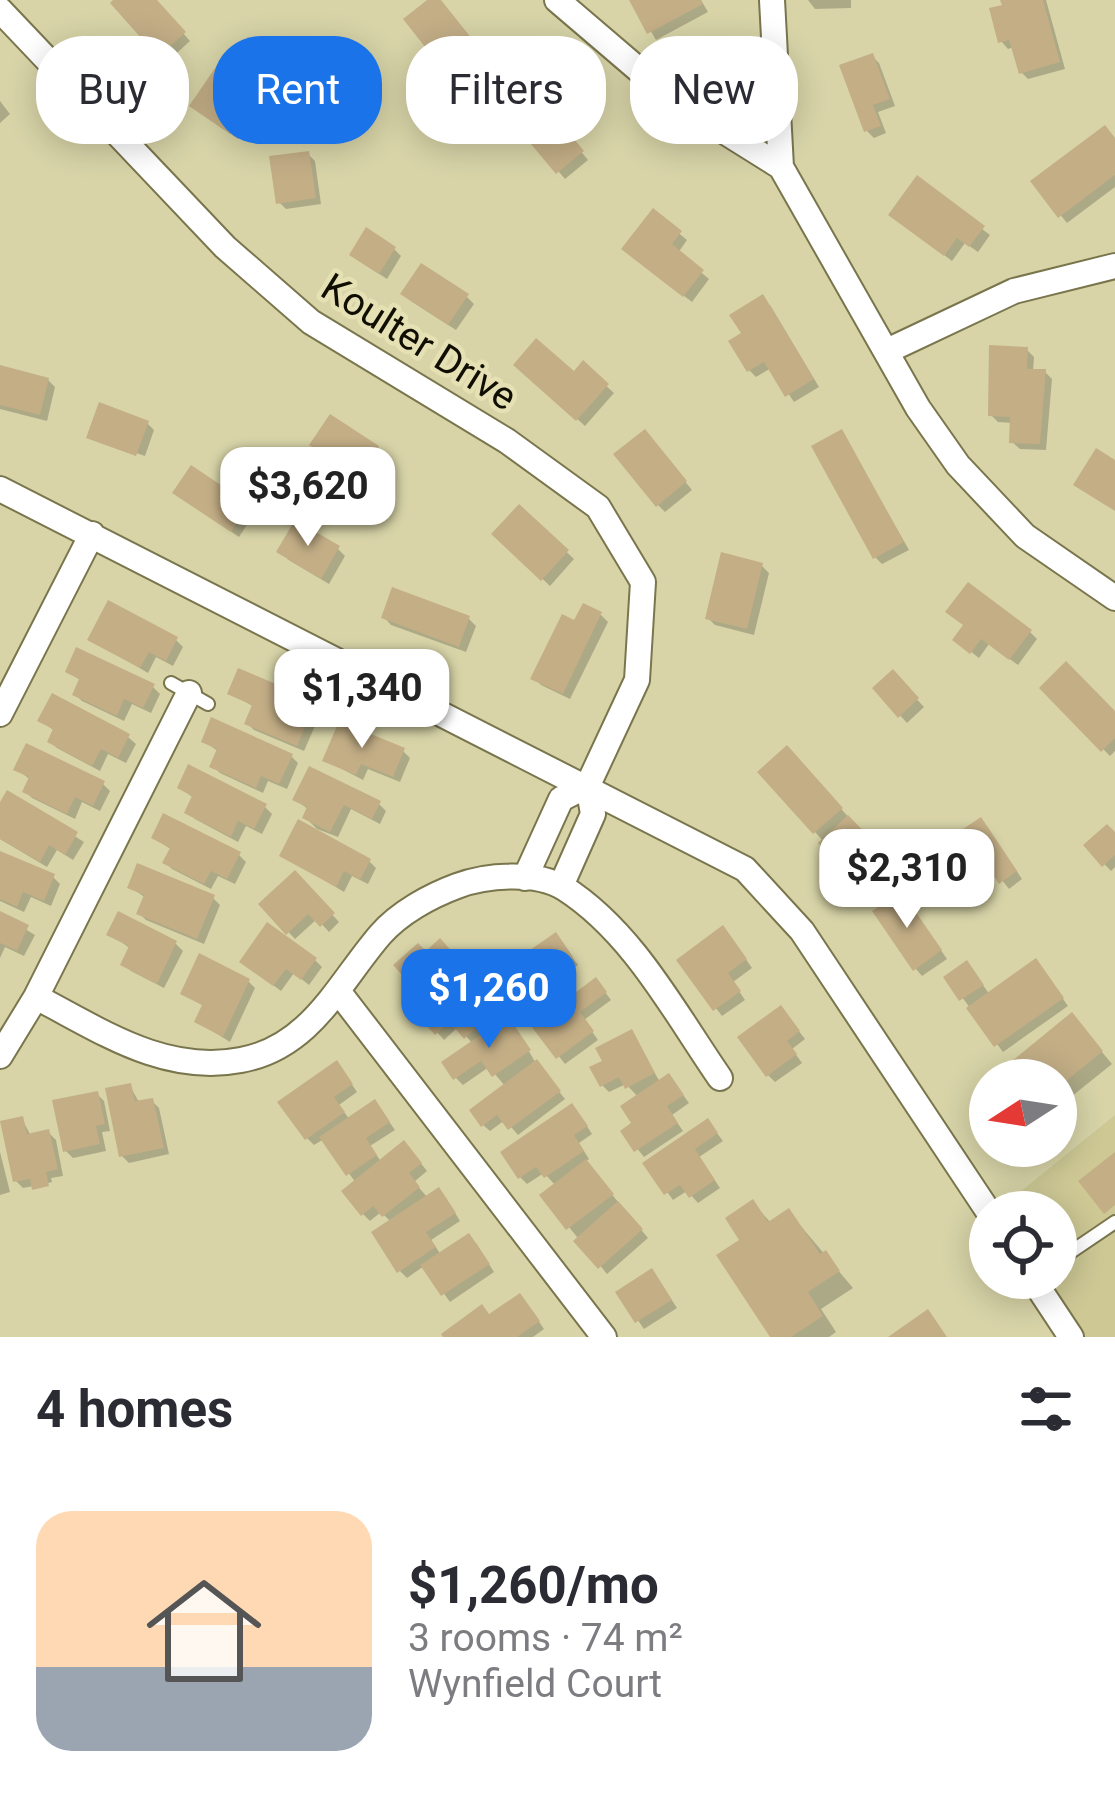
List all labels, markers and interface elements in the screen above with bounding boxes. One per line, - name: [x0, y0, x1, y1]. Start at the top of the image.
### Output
- chip: Buy: [36, 36, 189, 144]
- chip: Rent: [213, 36, 382, 144]
- chip: Filters: [406, 36, 606, 144]
- chip: New: [630, 36, 798, 144]
- street label: Koulter Drive: [313, 264, 525, 420]
- pin: $3,620: [210, 447, 406, 549]
- text: $3,620: [247, 463, 369, 509]
- pin: $1,340: [264, 649, 460, 751]
- text: $1,340: [301, 665, 423, 711]
- pin: $2,310: [809, 829, 1005, 931]
- text: $2,310: [846, 845, 968, 891]
- pin: $1,260: [391, 949, 587, 1051]
- text: $1,260: [428, 965, 550, 1011]
- north arrow: [969, 1059, 1077, 1167]
- map controls: [969, 1059, 1077, 1299]
- button: locate: [969, 1191, 1077, 1299]
- icon: filters: [1013, 1376, 1079, 1442]
- text: 4 homes: [36, 1380, 233, 1439]
- text: $1,260/mo: [408, 1556, 659, 1615]
- icon: home: [132, 1559, 276, 1703]
- text: 3 rooms · 74 m²: [408, 1615, 683, 1661]
- text: Wynfield Court: [408, 1661, 662, 1707]

